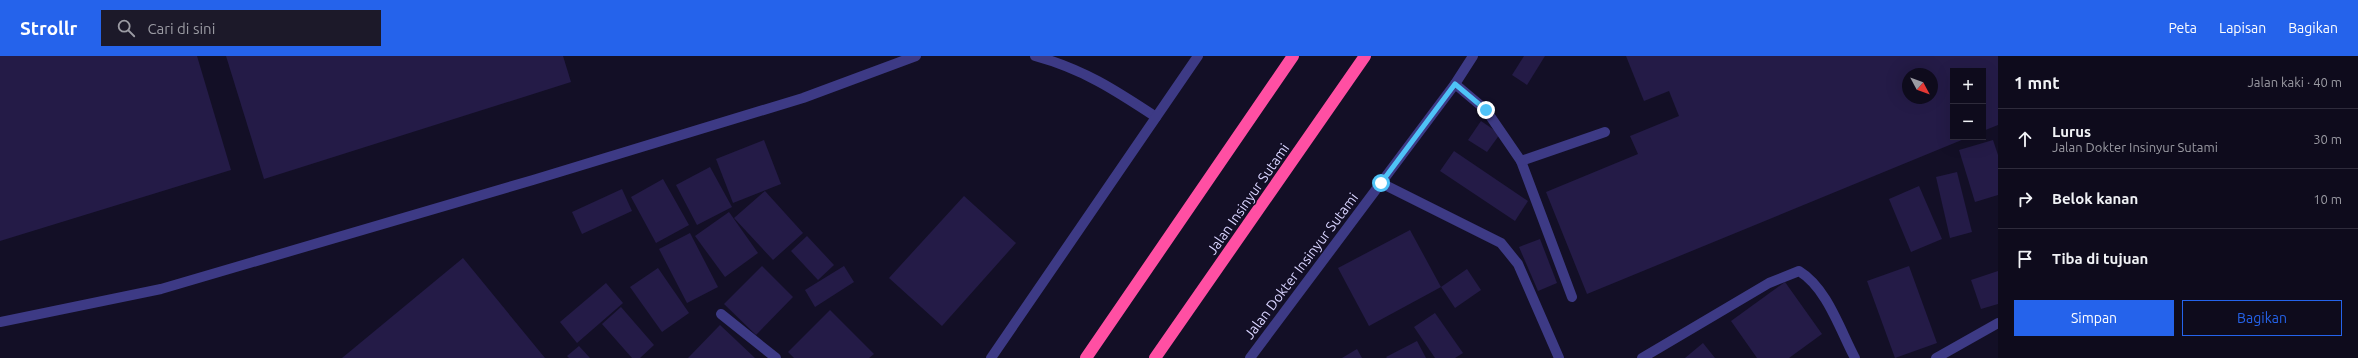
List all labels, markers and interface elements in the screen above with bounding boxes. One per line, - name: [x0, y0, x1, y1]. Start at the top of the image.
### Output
- search box: [101, 10, 381, 46]
- text: Strollr: [20, 17, 77, 39]
- icon: search: [115, 17, 137, 39]
- text: Cari di sini: [147, 20, 215, 37]
- text: Peta: [2169, 20, 2197, 36]
- text: Lapisan: [2219, 20, 2266, 36]
- text: Bagikan: [2288, 20, 2338, 36]
- north arrow: [1902, 68, 1938, 104]
- map controls: [1950, 68, 1986, 140]
- button: +: [1950, 68, 1986, 104]
- text: 1 mnt: [2014, 73, 2060, 92]
- text: Jalan kaki · 40 m: [2247, 75, 2342, 89]
- route end: [1477, 101, 1495, 119]
- button: −: [1950, 104, 1986, 140]
- text: Lurus: [2052, 123, 2091, 140]
- icon: ahead: [2014, 128, 2036, 150]
- text: 30 m: [2313, 132, 2342, 146]
- street label: Jalan Insinyur Sutami: [1204, 140, 1292, 258]
- text: Jalan Dokter Insinyur Sutami: [2052, 140, 2218, 154]
- route start: [1372, 174, 1390, 192]
- icon: right: [2014, 188, 2036, 210]
- street label: Jalan Dokter Insinyur Sutami: [1241, 190, 1361, 342]
- text: Belok kanan: [2052, 190, 2138, 207]
- text: 10 m: [2313, 192, 2342, 206]
- icon: arrive: [2014, 248, 2036, 270]
- text: Tiba di tujuan: [2052, 250, 2148, 267]
- button: Simpan: [2014, 300, 2174, 336]
- button: Bagikan: [2182, 300, 2342, 336]

